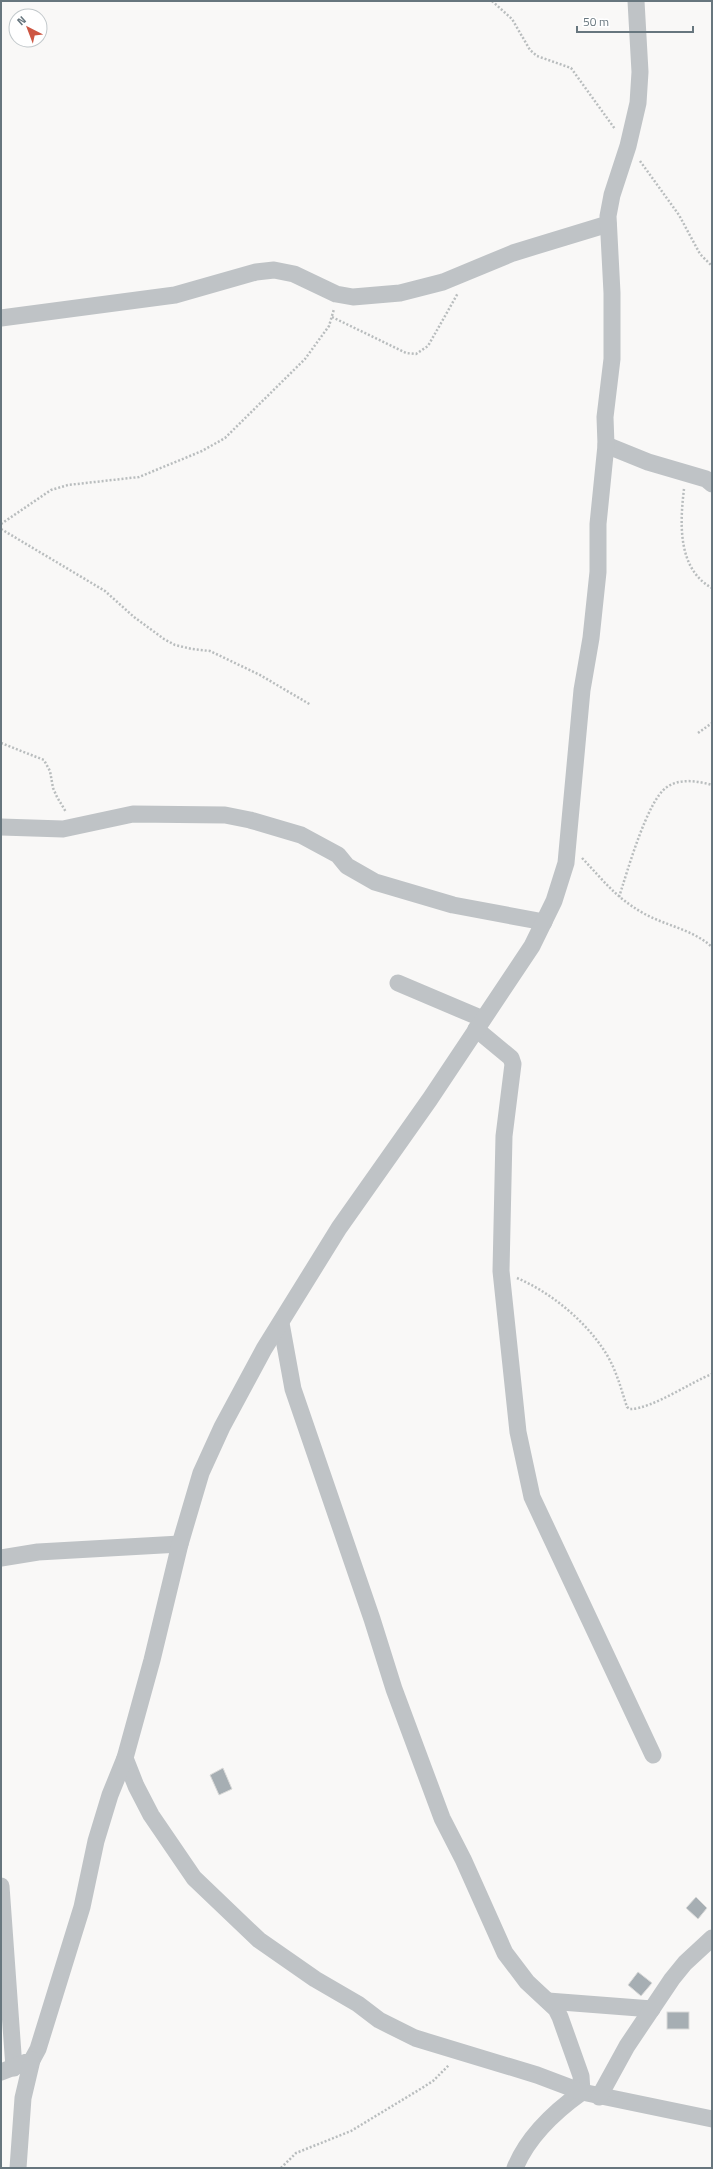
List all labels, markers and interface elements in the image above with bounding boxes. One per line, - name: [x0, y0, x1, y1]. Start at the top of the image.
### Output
- north arrow: [8, 8, 48, 48]
- scale bar: [577, 8, 693, 34]
- text: N: [13, 12, 29, 29]
- text: 50 m: [583, 12, 609, 31]

